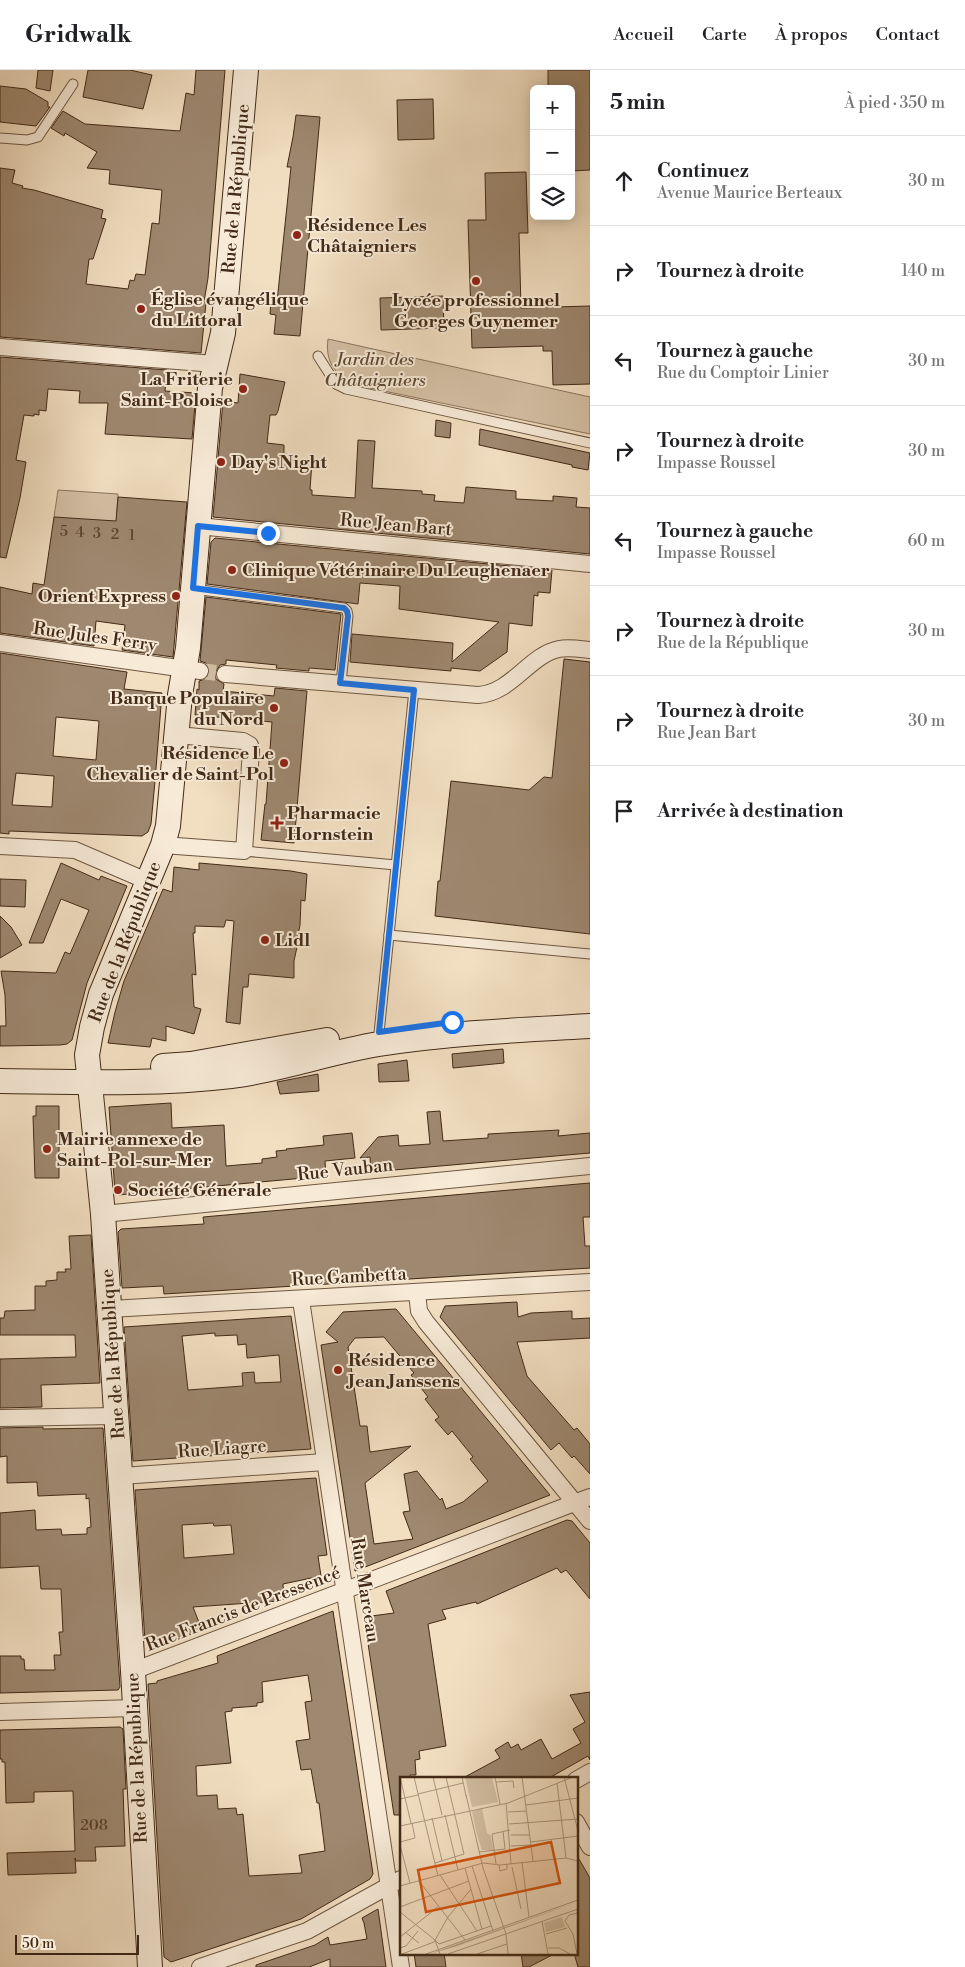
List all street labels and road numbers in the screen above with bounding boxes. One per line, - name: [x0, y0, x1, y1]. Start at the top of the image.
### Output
- street label: Rue de la République: [217, 103, 255, 275]
- street label: Rue Jean Bart: [339, 509, 454, 541]
- street label: Rue Jules Ferry: [32, 617, 158, 657]
- street label: Rue de la République: [84, 858, 166, 1026]
- street label: Rue Vauban: [296, 1154, 394, 1186]
- street label: Rue Gambetta: [291, 1262, 408, 1291]
- street label: Rue de la République: [96, 1268, 130, 1440]
- street label: Rue Liagre: [177, 1434, 267, 1464]
- street label: Rue Marceau: [345, 1536, 385, 1645]
- street label: Rue Francis de Pressencé: [142, 1561, 344, 1657]
- street label: Rue de la République: [121, 1672, 153, 1844]

